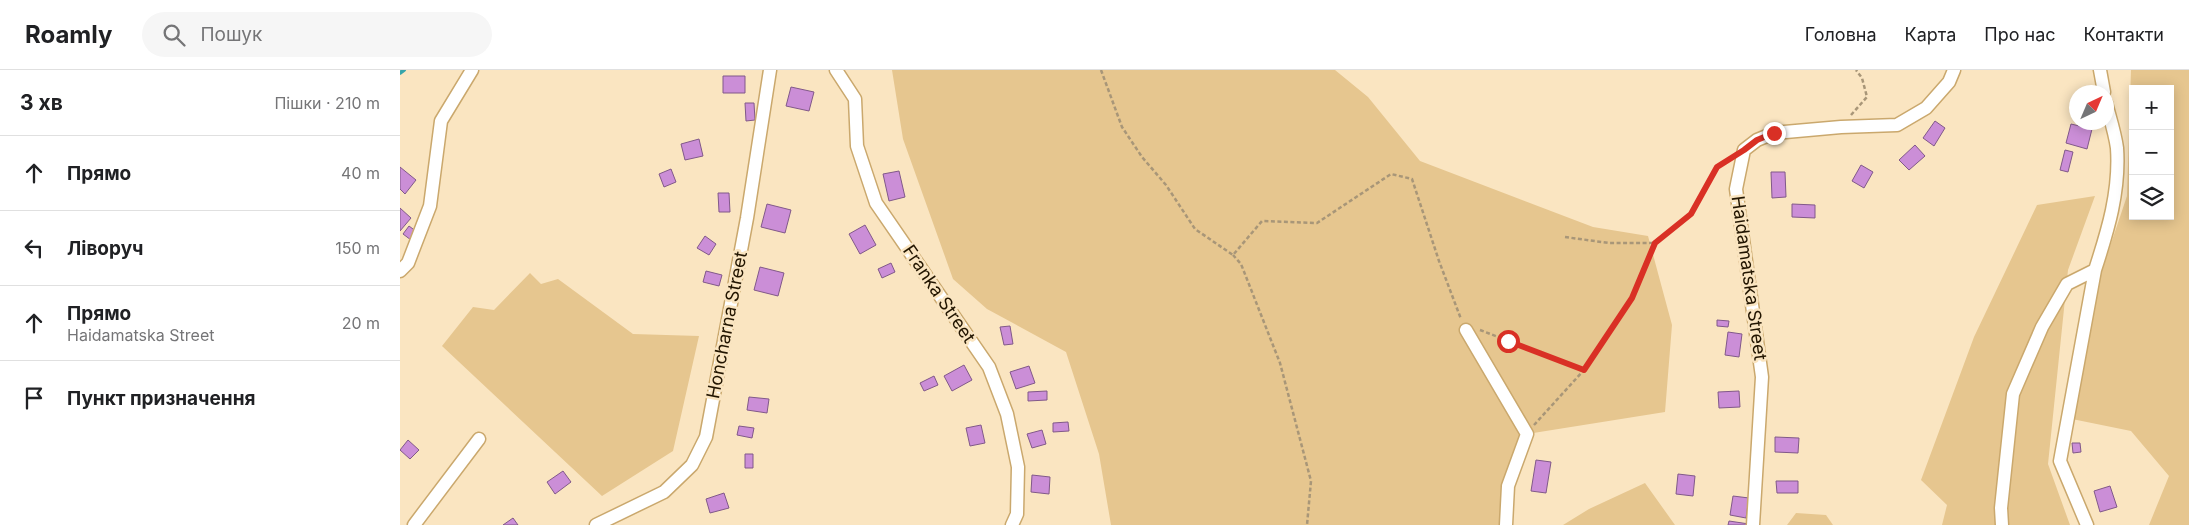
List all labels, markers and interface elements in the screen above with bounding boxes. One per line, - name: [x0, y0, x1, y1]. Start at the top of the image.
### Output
- search box: [142, 12, 492, 57]
- text: Roamly: [25, 20, 112, 49]
- icon: search: [160, 21, 188, 49]
- text: Пошук: [200, 23, 262, 46]
- text: Головна: [1805, 24, 1877, 45]
- text: Карта: [1905, 24, 1956, 45]
- text: Про нас: [1984, 24, 2056, 45]
- text: Контакти: [2084, 24, 2164, 45]
- north arrow: [2069, 85, 2114, 130]
- map controls: [2129, 85, 2174, 220]
- button: +: [2129, 85, 2174, 130]
- text: 3 хв: [20, 90, 63, 115]
- text: Пішки · 210 m: [274, 93, 380, 113]
- route end: [1763, 122, 1786, 145]
- button: −: [2129, 130, 2174, 175]
- icon: ahead: [20, 159, 48, 187]
- text: Прямо: [67, 162, 131, 185]
- text: 40 m: [341, 163, 380, 183]
- button: layers: [2129, 175, 2174, 220]
- street label: Haidamatska Street: [1728, 194, 1771, 362]
- icon: left: [20, 234, 48, 262]
- text: Ліворуч: [67, 237, 143, 260]
- text: 150 m: [335, 238, 380, 258]
- street label: Franka Street: [899, 241, 980, 347]
- street label: Honcharna Street: [702, 249, 751, 400]
- text: Прямо: [67, 302, 131, 325]
- icon: ahead: [20, 309, 48, 337]
- text: 20 m: [342, 313, 380, 333]
- text: Haidamatska Street: [67, 325, 214, 345]
- route start: [1497, 330, 1520, 353]
- icon: arrive: [20, 384, 48, 412]
- text: Пункт призначення: [67, 387, 255, 410]

